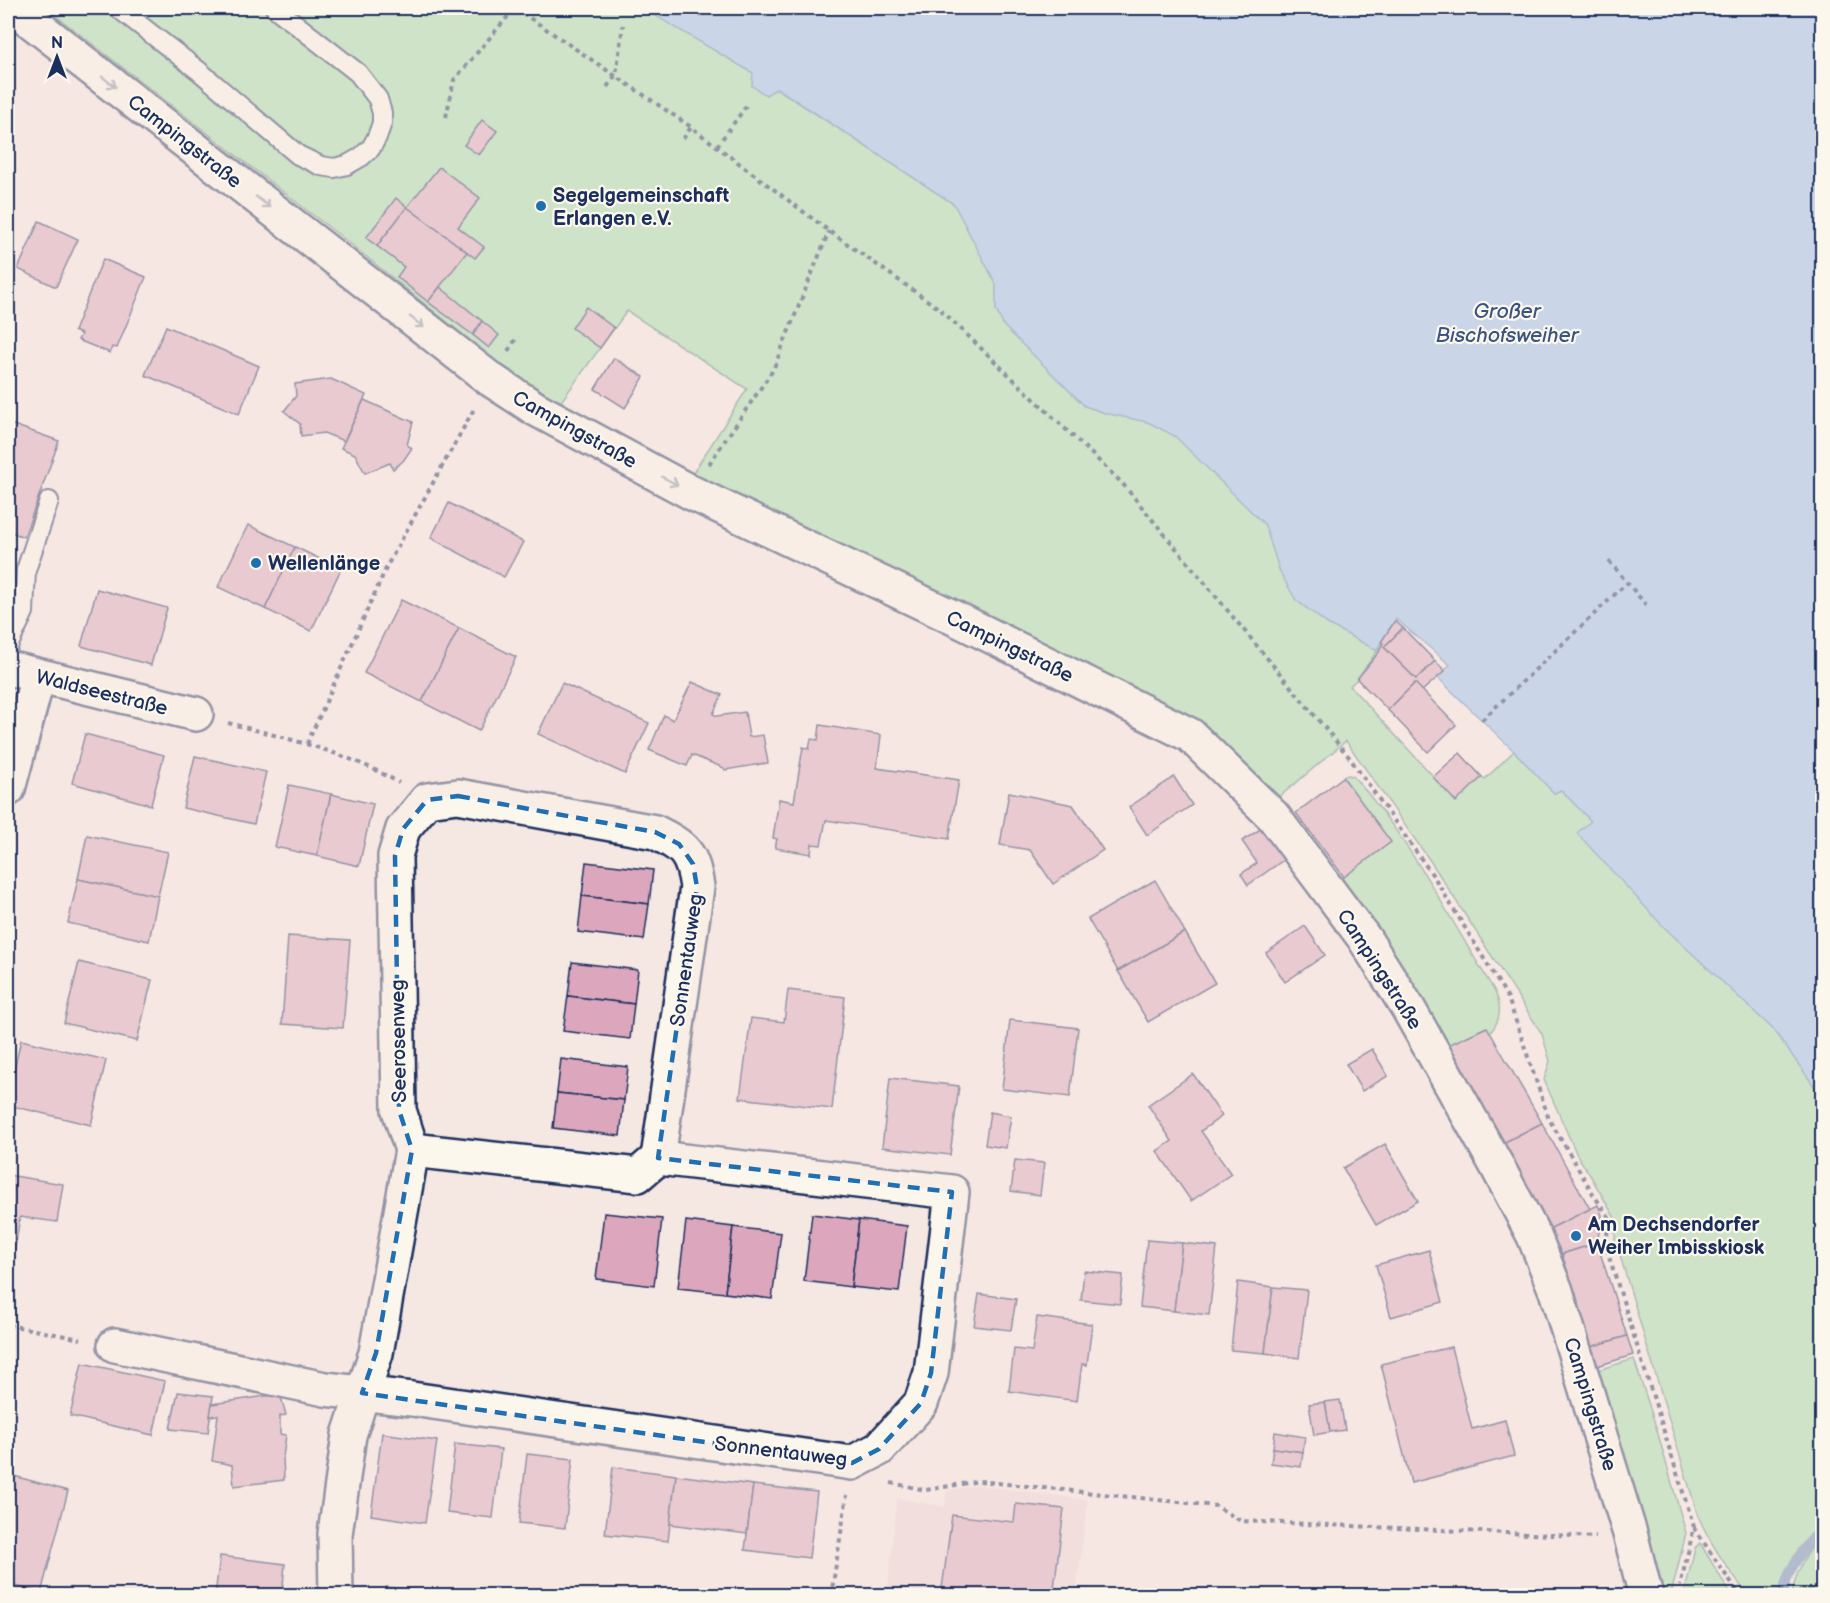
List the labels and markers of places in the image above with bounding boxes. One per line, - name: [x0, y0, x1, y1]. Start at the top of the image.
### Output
- place label: Segelgemeinschaft Erlangen e.V.: [553, 184, 730, 231]
- marker: Segelgemeinschaft Erlangen e.V.: [534, 199, 548, 213]
- place label: Wellenlänge: [268, 552, 380, 576]
- marker: Wellenlänge: [249, 556, 263, 570]
- place label: Am Dechsendorfer Weiher Imbisskiosk: [1587, 1213, 1765, 1260]
- marker: Am Dechsendorfer Weiher Imbisskiosk: [1569, 1229, 1583, 1243]

